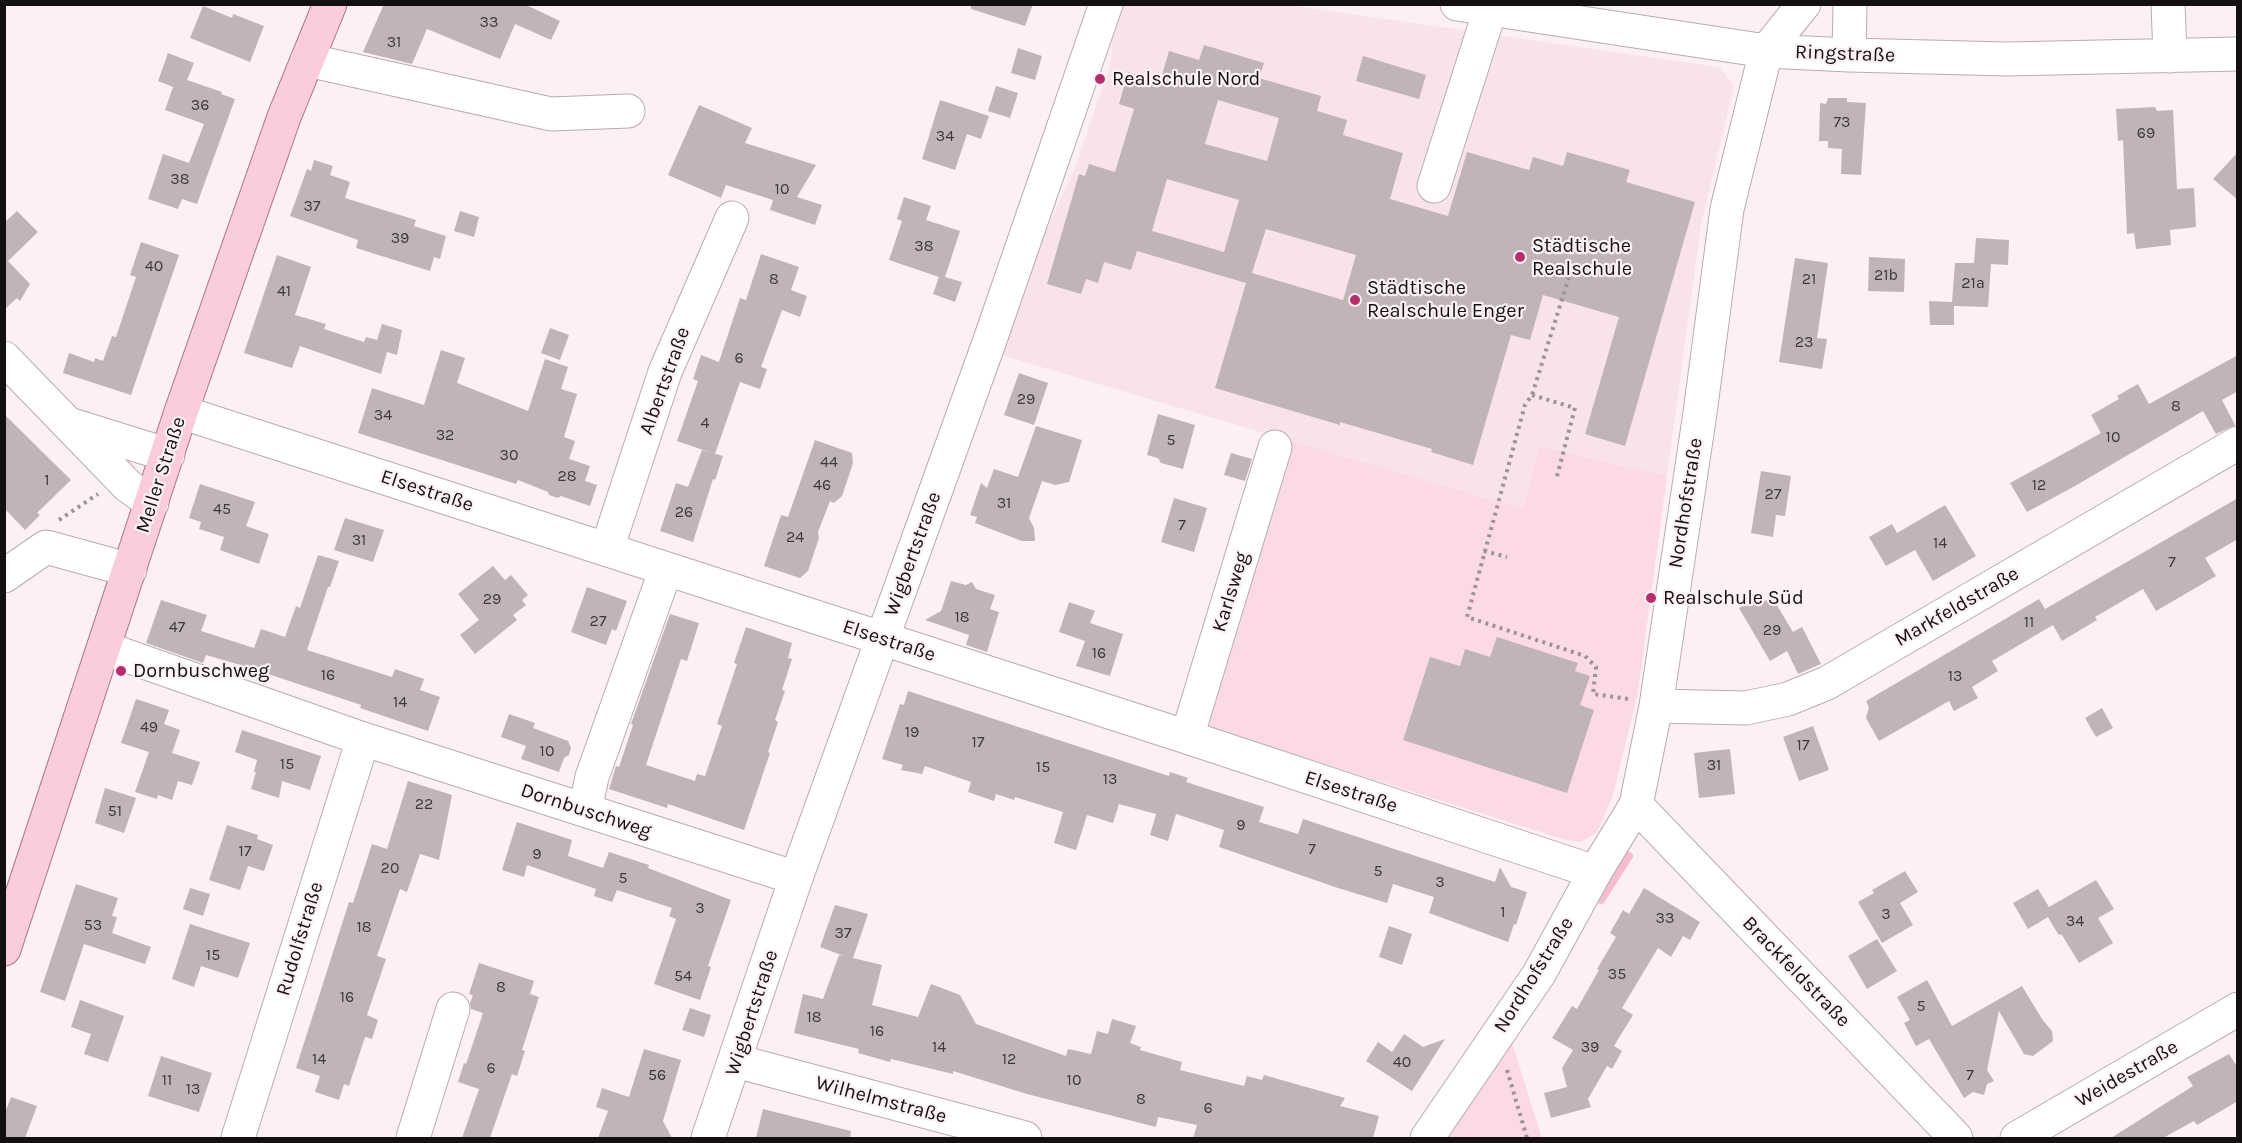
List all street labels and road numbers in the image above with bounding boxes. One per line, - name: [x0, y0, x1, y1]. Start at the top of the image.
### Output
- street label: Ringstraße: [1794, 40, 1896, 68]
- street label: Albertstraße: [634, 324, 696, 438]
- street label: Meller Straße: [131, 414, 191, 536]
- street label: Nordhofstraße: [1664, 436, 1708, 570]
- street label: Elsestraße: [377, 465, 477, 517]
- street label: Wigbertstraße: [879, 488, 947, 620]
- street label: Karlsweg: [1207, 549, 1255, 635]
- street label: Markfeldstraße: [1891, 562, 2023, 652]
- street label: Elsestraße: [839, 615, 939, 667]
- street label: Elsestraße: [1301, 766, 1401, 818]
- street label: Dornbuschweg: [517, 779, 655, 843]
- street label: Rudolfstraße: [271, 879, 329, 999]
- street label: Brackfeldstraße: [1737, 911, 1855, 1033]
- street label: Nordhofstraße: [1489, 913, 1579, 1037]
- street label: Wigbertstraße: [720, 947, 784, 1079]
- street label: Weidestraße: [2071, 1035, 2183, 1113]
- street label: Wilhelmstraße: [813, 1071, 949, 1129]

